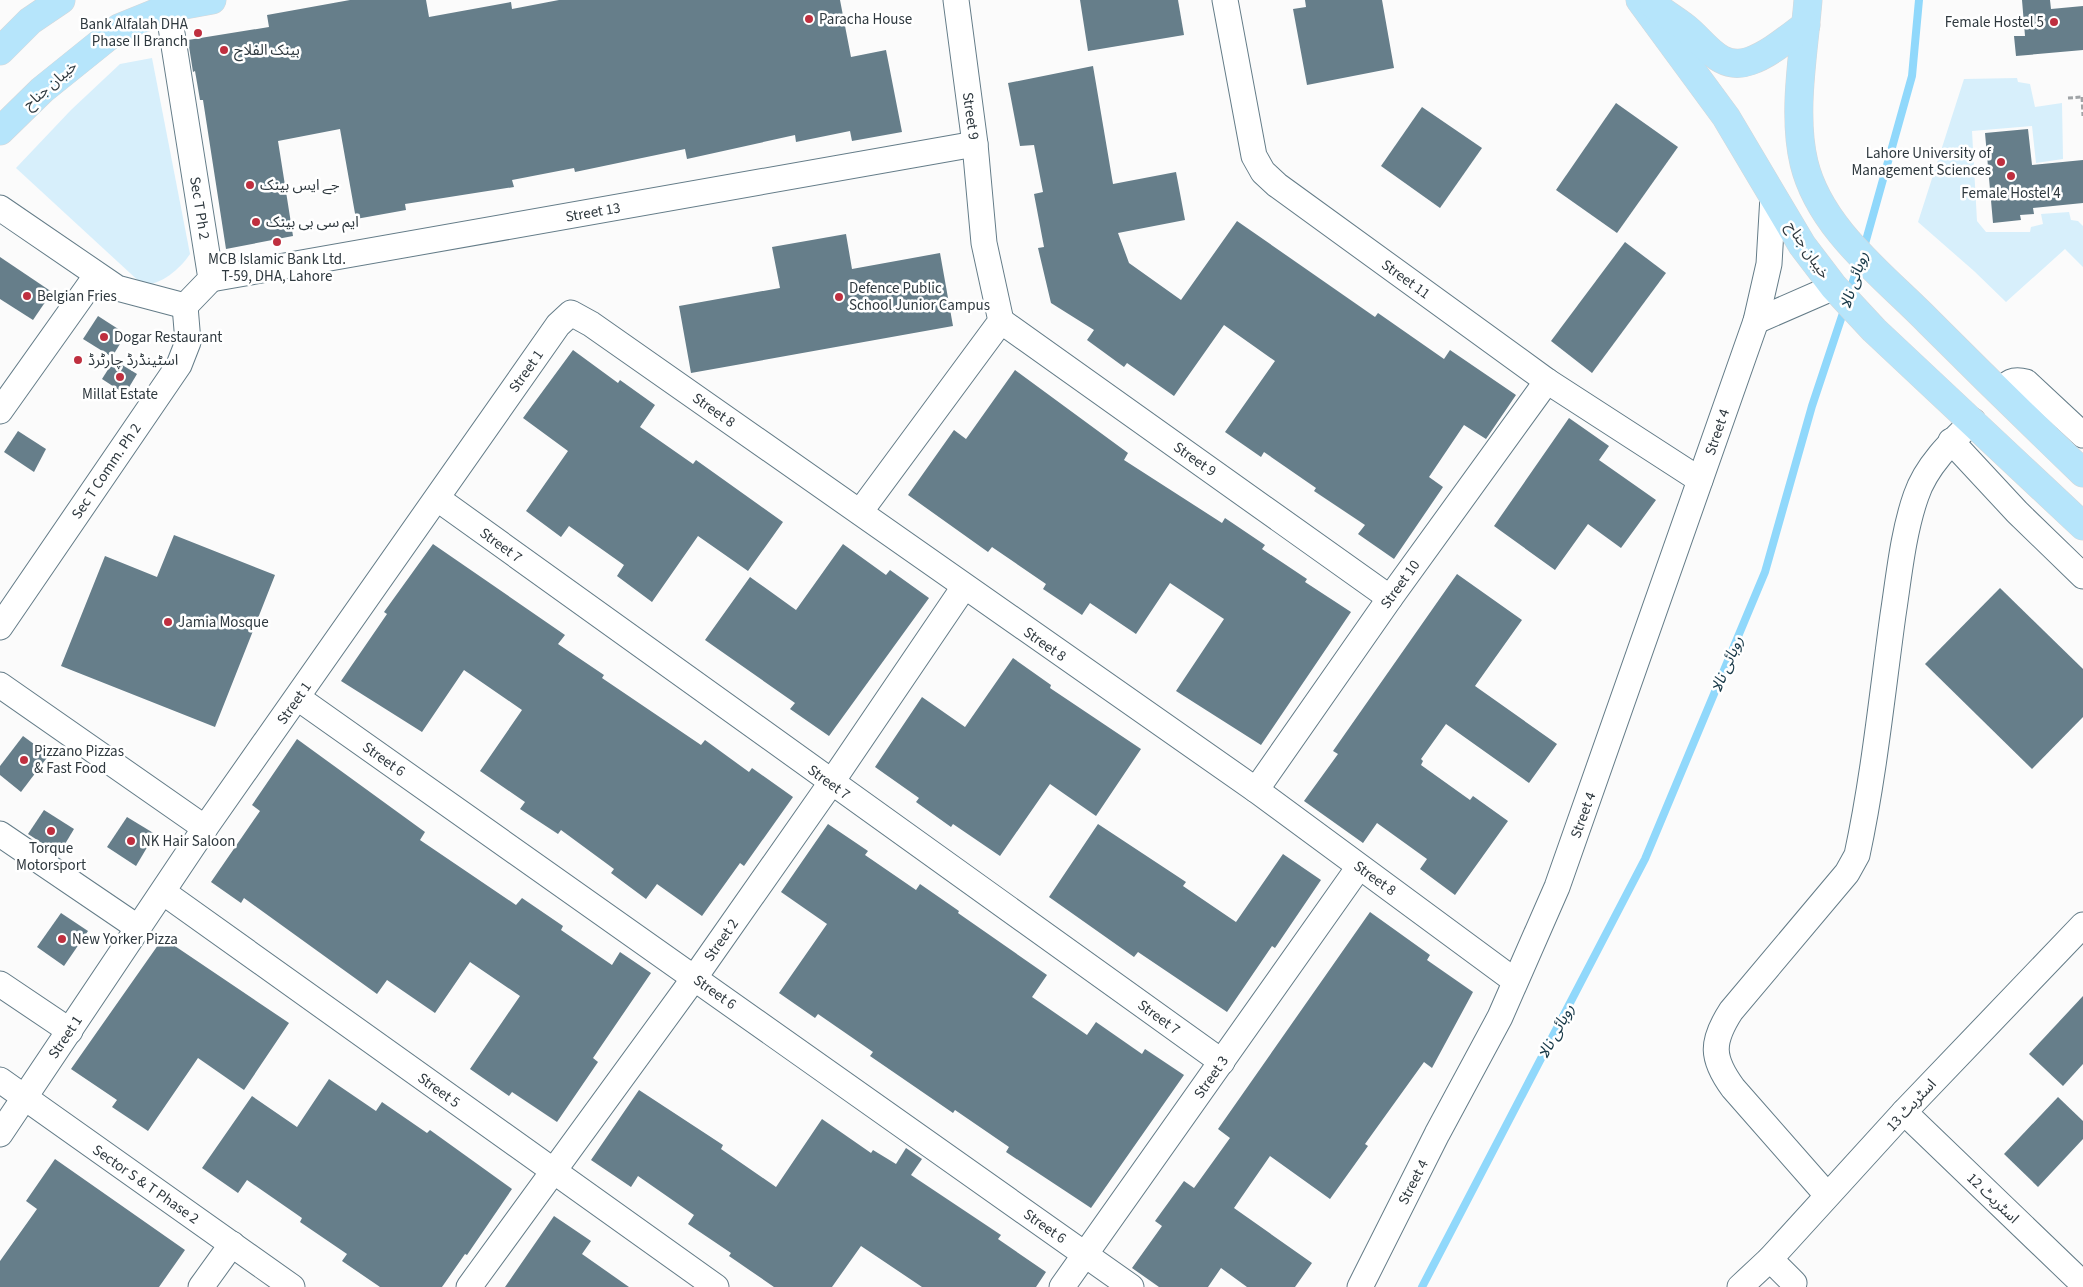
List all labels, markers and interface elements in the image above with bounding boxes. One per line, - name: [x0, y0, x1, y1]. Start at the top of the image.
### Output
- place label: Paracha House: [819, 9, 912, 30]
- place label: Female Hostel 5: [1945, 12, 2044, 33]
- marker: Paracha House: [803, 13, 815, 25]
- place label: Bank Alfalah DHA Phase II Branch: [80, 14, 189, 52]
- marker: Female Hostel 5: [2048, 16, 2060, 28]
- marker: Bank Alfalah DHA Phase II Branch: [192, 27, 204, 39]
- place label: بینک الفلاح: [234, 40, 300, 62]
- marker: بینک الفلاح: [218, 44, 230, 56]
- street label: خیبان جناح: [19, 56, 83, 115]
- street label: Street 9: [957, 91, 984, 141]
- place label: Lahore University of Management Sciences: [1851, 143, 1992, 181]
- marker: Lahore University of Management Sciences: [1995, 156, 2007, 168]
- marker: Female Hostel 4: [2005, 170, 2017, 182]
- street label: Sec T Ph 2: [184, 175, 215, 241]
- place label: جے ایس بینک: [260, 175, 340, 196]
- marker: جے ایس بینک: [244, 179, 256, 191]
- place label: Female Hostel 4: [1961, 183, 2061, 204]
- street label: Street 13: [564, 197, 622, 228]
- place label: ایم سی بی بینک: [266, 212, 359, 233]
- marker: ایم سی بی بینک: [250, 216, 262, 228]
- street label: خیبان جناح: [1780, 217, 1835, 284]
- marker: MCB Islamic Bank Ltd. T-59, DHA, Lahore: [271, 236, 283, 248]
- water label: روہائی نالا: [1834, 248, 1874, 312]
- place label: MCB Islamic Bank Ltd. T-59, DHA, Lahore: [208, 249, 346, 287]
- street label: Street 11: [1377, 255, 1434, 304]
- place label: Defence Public School Junior Campus: [849, 278, 990, 316]
- place label: Belgian Fries: [37, 286, 117, 307]
- marker: Belgian Fries: [21, 290, 33, 302]
- marker: Defence Public School Junior Campus: [833, 291, 845, 303]
- place label: Dogar Restaurant: [114, 327, 222, 348]
- marker: Dogar Restaurant: [98, 331, 110, 343]
- street label: Street 1: [504, 346, 549, 397]
- place label: اسٹینڈرڈ چارٹرڈ: [88, 350, 178, 371]
- marker: اسٹینڈرڈ چارٹرڈ: [72, 354, 84, 366]
- marker: Millat Estate: [114, 371, 126, 383]
- place label: Millat Estate: [82, 384, 158, 405]
- street label: Street 8: [688, 388, 739, 433]
- street label: Street 4: [1700, 406, 1735, 458]
- street label: Sec T Comm. Ph 2: [66, 419, 146, 523]
- street label: Street 9: [1169, 437, 1220, 482]
- street label: Street 7: [475, 523, 526, 568]
- street label: Street 10: [1376, 556, 1425, 613]
- place label: Jamia Mosque: [178, 612, 269, 633]
- marker: Jamia Mosque: [162, 616, 174, 628]
- street label: Street 8: [1019, 622, 1070, 667]
- water label: روہائی نالا: [1705, 633, 1749, 696]
- street label: Street 1: [272, 678, 317, 729]
- street label: Street 6: [358, 737, 409, 782]
- place label: Pizzano Pizzas & Fast Food: [34, 741, 124, 779]
- marker: Pizzano Pizzas & Fast Food: [18, 754, 30, 766]
- street label: Street 7: [803, 760, 854, 805]
- street label: Street 4: [1565, 789, 1602, 841]
- marker: Torque Motorsport: [45, 825, 57, 837]
- place label: NK Hair Saloon: [141, 831, 236, 852]
- marker: NK Hair Saloon: [125, 835, 137, 847]
- place label: Torque Motorsport: [16, 838, 86, 876]
- street label: Street 8: [1349, 856, 1400, 901]
- street label: Street 2: [699, 915, 744, 966]
- place label: New Yorker Pizza: [72, 929, 178, 950]
- marker: New Yorker Pizza: [56, 933, 68, 945]
- street label: Street 6: [689, 970, 740, 1015]
- street label: Street 7: [1133, 995, 1184, 1040]
- water label: روہائی نالا: [1532, 1000, 1580, 1063]
- street label: Street 1: [43, 1011, 88, 1063]
- street label: Street 3: [1189, 1052, 1234, 1103]
- street label: Street 5: [413, 1068, 464, 1113]
- street label: اسٹریٹ 13: [1881, 1074, 1941, 1136]
- street label: Sector S & T Phase 2: [88, 1140, 203, 1229]
- street label: Street 4: [1393, 1156, 1434, 1208]
- street label: اسٹریٹ 12: [1962, 1168, 2023, 1229]
- street label: Street 6: [1019, 1204, 1070, 1249]

